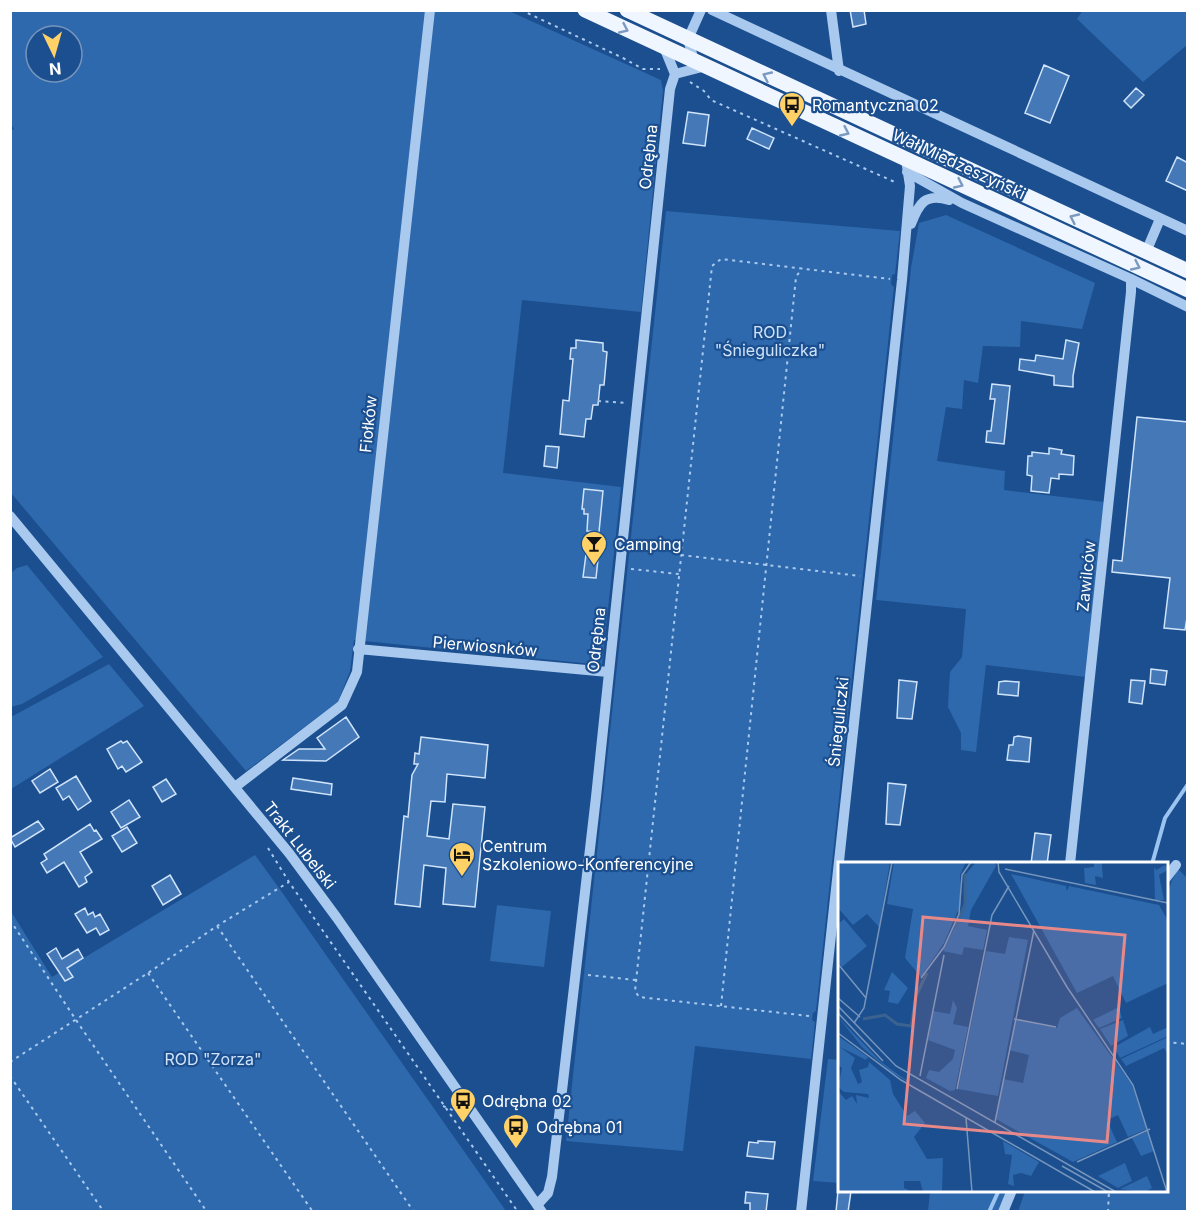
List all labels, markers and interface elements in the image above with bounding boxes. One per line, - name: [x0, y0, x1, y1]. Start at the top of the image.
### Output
- one-way arrow: [618, 22, 629, 34]
- north arrow: [24, 24, 84, 84]
- text: N: [48, 58, 62, 79]
- one-way arrow: [763, 72, 774, 84]
- bus stop icon: Romantyczna 02: [777, 90, 807, 128]
- place label: Romantyczna 02: [812, 95, 939, 115]
- street label: Odrębna: [635, 123, 661, 191]
- one-way arrow: [839, 124, 850, 136]
- street label: Wał Miedzeszyński: [889, 124, 1029, 204]
- one-way arrow: [953, 177, 964, 189]
- one-way arrow: [1070, 214, 1081, 226]
- one-way arrow: [1130, 259, 1141, 271]
- park label: ROD "Śnieguliczka": [715, 322, 825, 360]
- street label: Fiołków: [355, 394, 381, 454]
- bar icon: Camping: [579, 529, 609, 567]
- place label: Camping: [614, 534, 682, 554]
- street label: Zawilców: [1072, 539, 1100, 613]
- street label: Odrębna: [583, 606, 609, 674]
- street label: Pierwiosnków: [432, 631, 538, 661]
- street label: Śnieguliczki: [823, 676, 853, 768]
- street label: Trakt Lubelski: [260, 797, 340, 893]
- place label: Centrum Szkoleniowo-Konferencyjne: [482, 836, 694, 874]
- hotel icon: Centrum Szkoleniowo-Konferencyjne: [447, 840, 477, 878]
- inset map: [838, 862, 1168, 1192]
- park label: ROD "Zorza": [165, 1049, 261, 1069]
- bus stop icon: Odrębna 02: [448, 1086, 478, 1124]
- place label: Odrębna 02: [482, 1091, 572, 1111]
- bus stop icon: Odrębna 01: [501, 1112, 531, 1150]
- place label: Odrębna 01: [536, 1117, 622, 1137]

